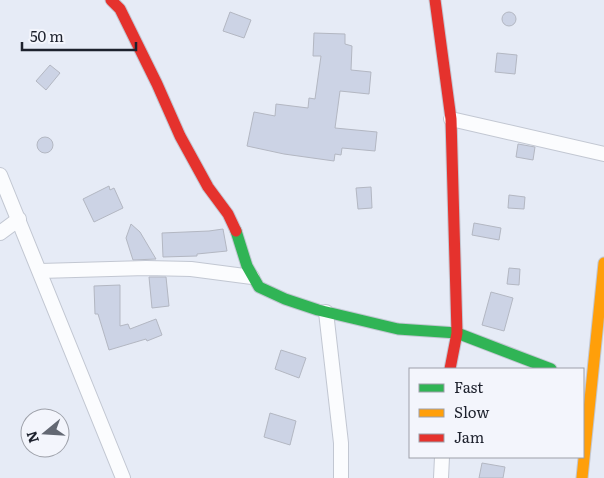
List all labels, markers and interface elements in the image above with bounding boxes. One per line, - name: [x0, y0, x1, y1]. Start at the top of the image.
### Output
- scale bar: [22, 20, 136, 52]
- text: 50 m: [30, 24, 64, 47]
- legend: [409, 368, 584, 458]
- text: Fast: [454, 375, 483, 398]
- text: Slow: [454, 400, 489, 423]
- north arrow: [20, 408, 70, 458]
- text: Jam: [454, 425, 485, 448]
- text: N: [20, 428, 43, 446]

